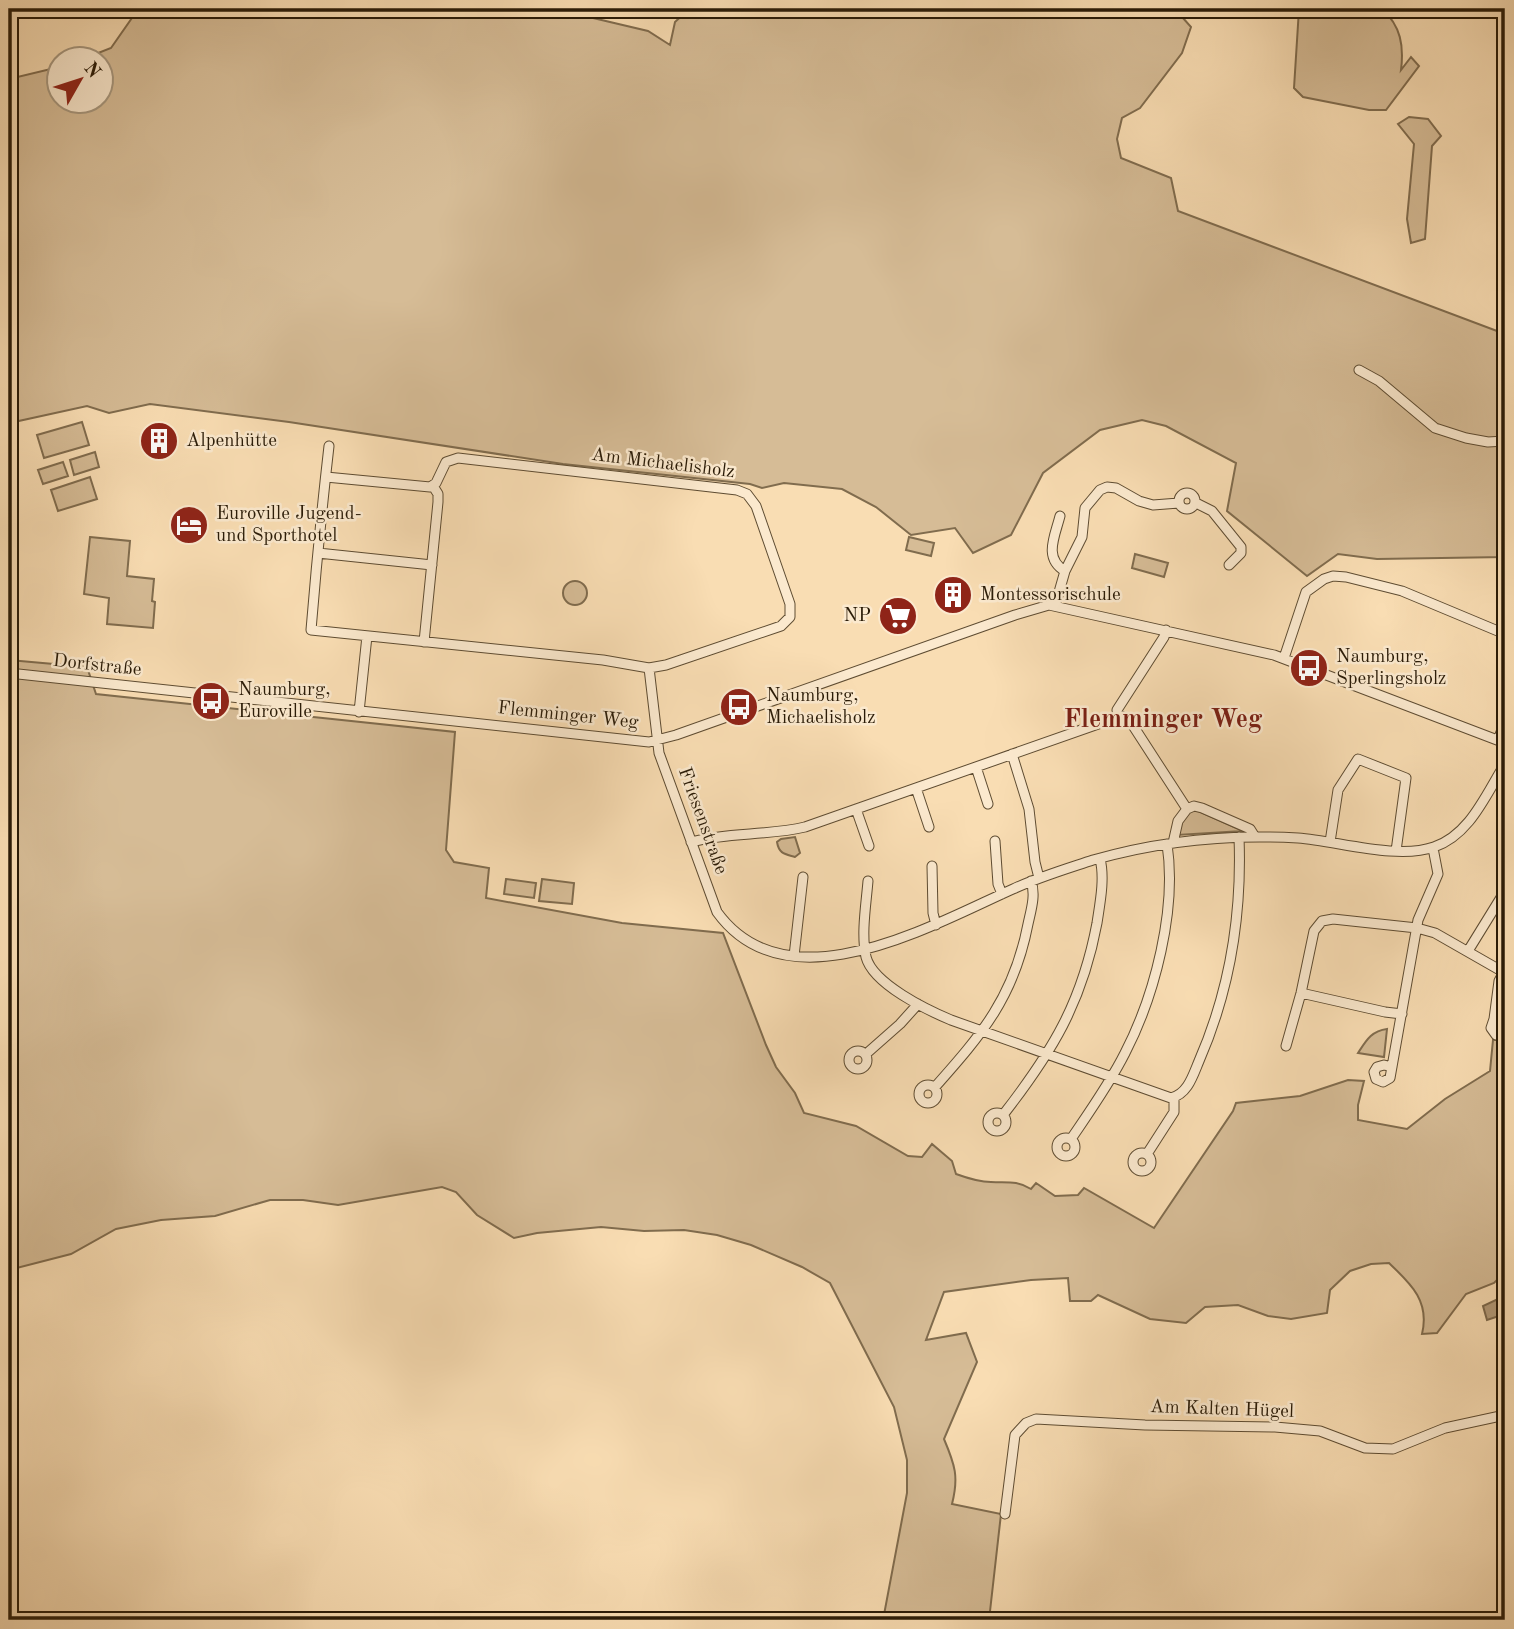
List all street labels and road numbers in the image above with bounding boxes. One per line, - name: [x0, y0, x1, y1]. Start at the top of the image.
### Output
- street label: Am Michaelisholz: [590, 446, 736, 482]
- street label: Dorfstraße: [52, 652, 142, 680]
- street label: Flemminger Weg: [496, 699, 640, 733]
- street label: Friesenstraße: [674, 765, 730, 877]
- street label: Am Kalten Hügel: [1150, 1398, 1294, 1422]

